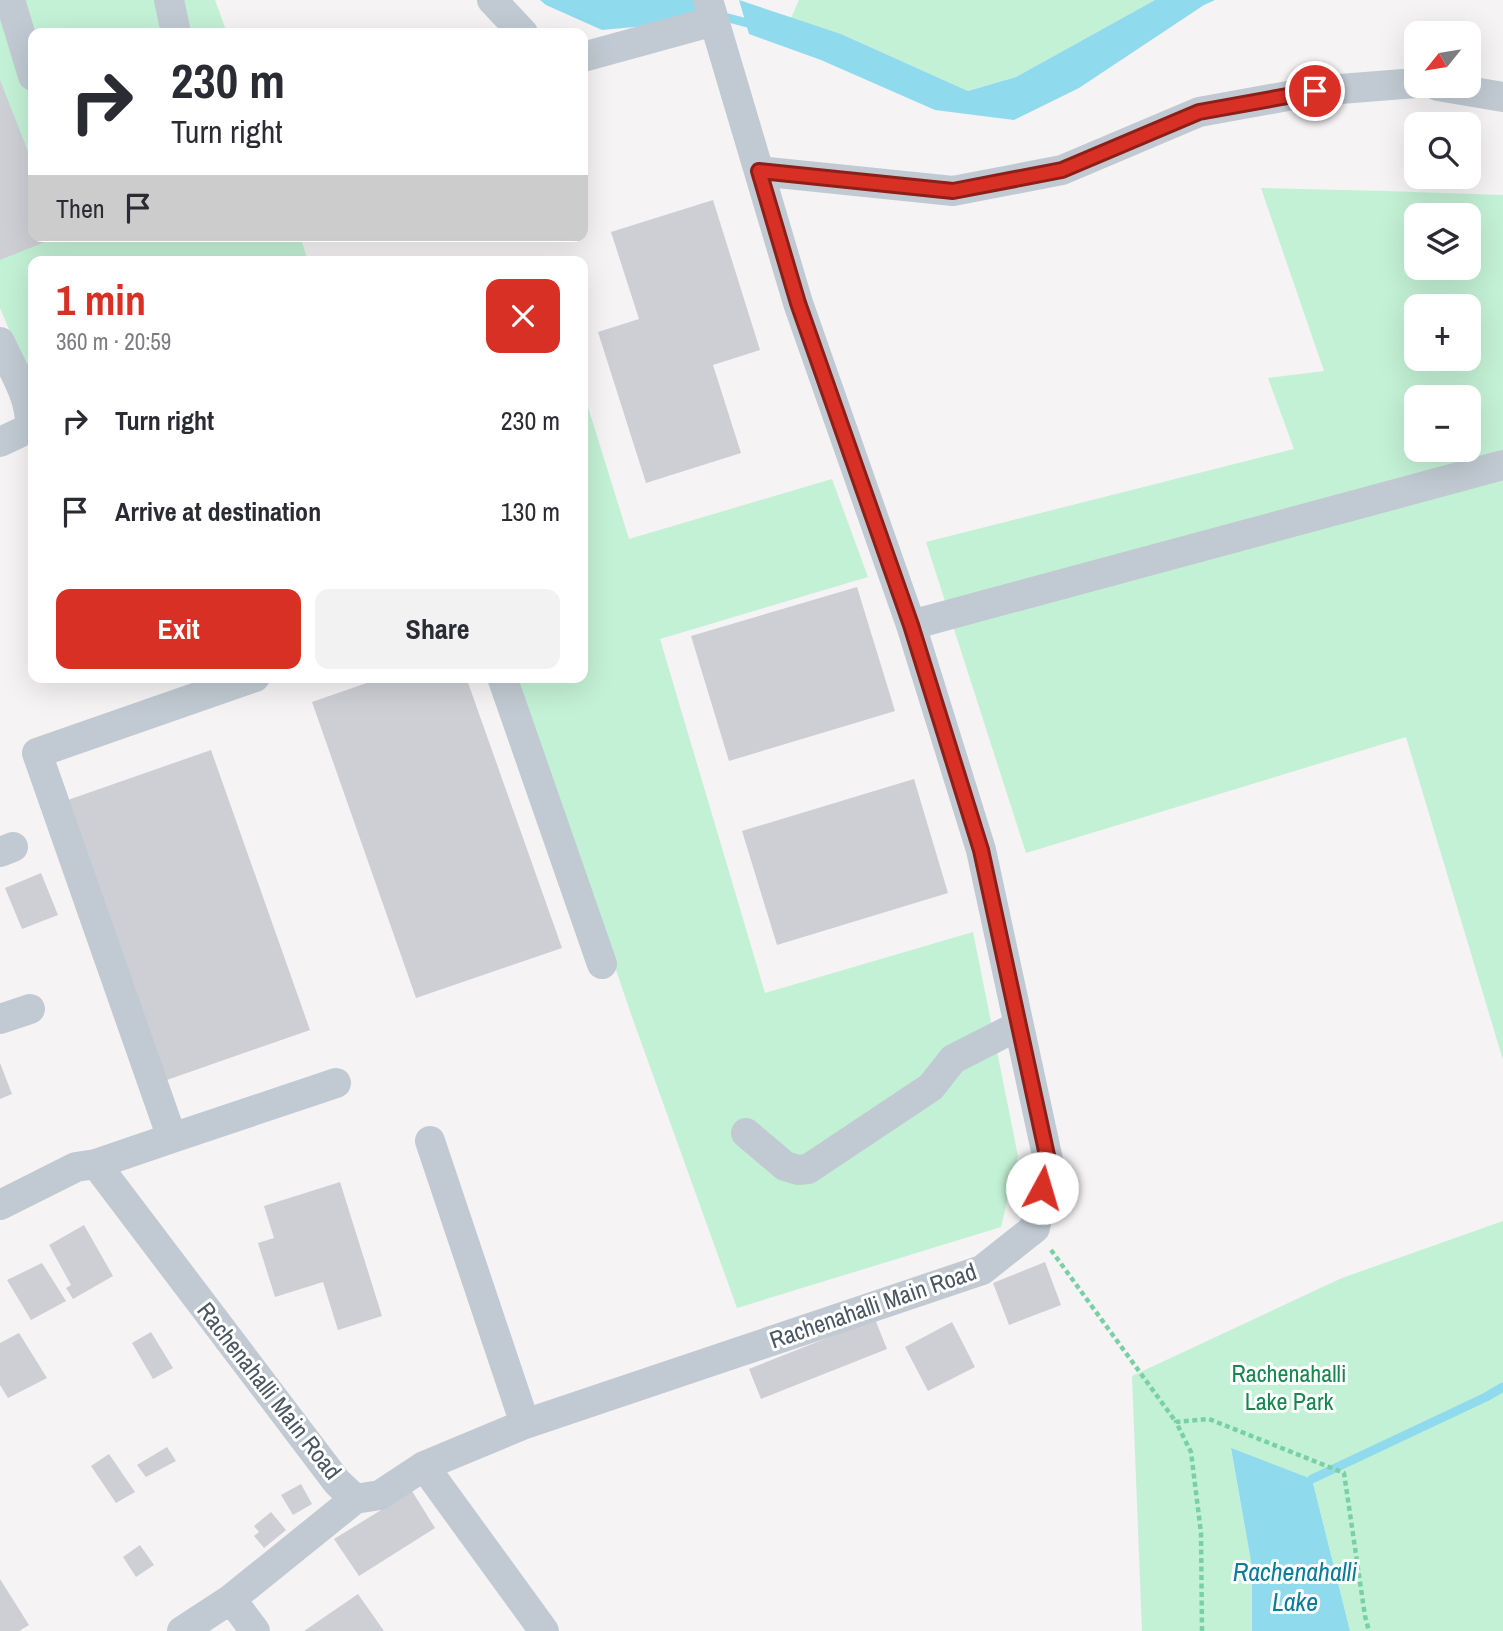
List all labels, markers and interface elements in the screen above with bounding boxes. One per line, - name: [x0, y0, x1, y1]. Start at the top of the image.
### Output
- north arrow: [1404, 21, 1480, 98]
- map controls: [1404, 21, 1481, 462]
- text: 230 m: [171, 47, 285, 113]
- icon: right: [56, 56, 147, 147]
- pin: [1285, 61, 1345, 121]
- icon: arrive: [1296, 72, 1334, 110]
- text: Turn right: [171, 110, 283, 153]
- button: search: [1404, 112, 1481, 189]
- icon: arrive: [119, 189, 157, 227]
- text: Then: [56, 191, 105, 226]
- button: layers: [1404, 203, 1481, 280]
- text: 1 min: [56, 272, 146, 328]
- button: close: [486, 279, 560, 353]
- button: +: [1404, 294, 1481, 371]
- text: 360 m · 20:59: [56, 326, 171, 357]
- button: −: [1404, 385, 1481, 462]
- icon: right: [56, 402, 94, 440]
- text: Turn right: [115, 403, 214, 438]
- text: 230 m: [501, 403, 560, 438]
- icon: arrive: [56, 493, 94, 531]
- text: Arrive at destination: [115, 494, 321, 529]
- text: 130 m: [501, 494, 560, 529]
- button: Exit: [56, 589, 301, 669]
- button: Share: [315, 589, 560, 669]
- position arrow: [1005, 1151, 1079, 1225]
- street label: Rachenahalli Main Road: [765, 1255, 980, 1355]
- street label: Rachenahalli Main Road: [191, 1295, 349, 1486]
- park label: Rachenahalli Lake Park: [1232, 1357, 1346, 1417]
- water label: Rachenahalli Lake: [1233, 1554, 1357, 1619]

